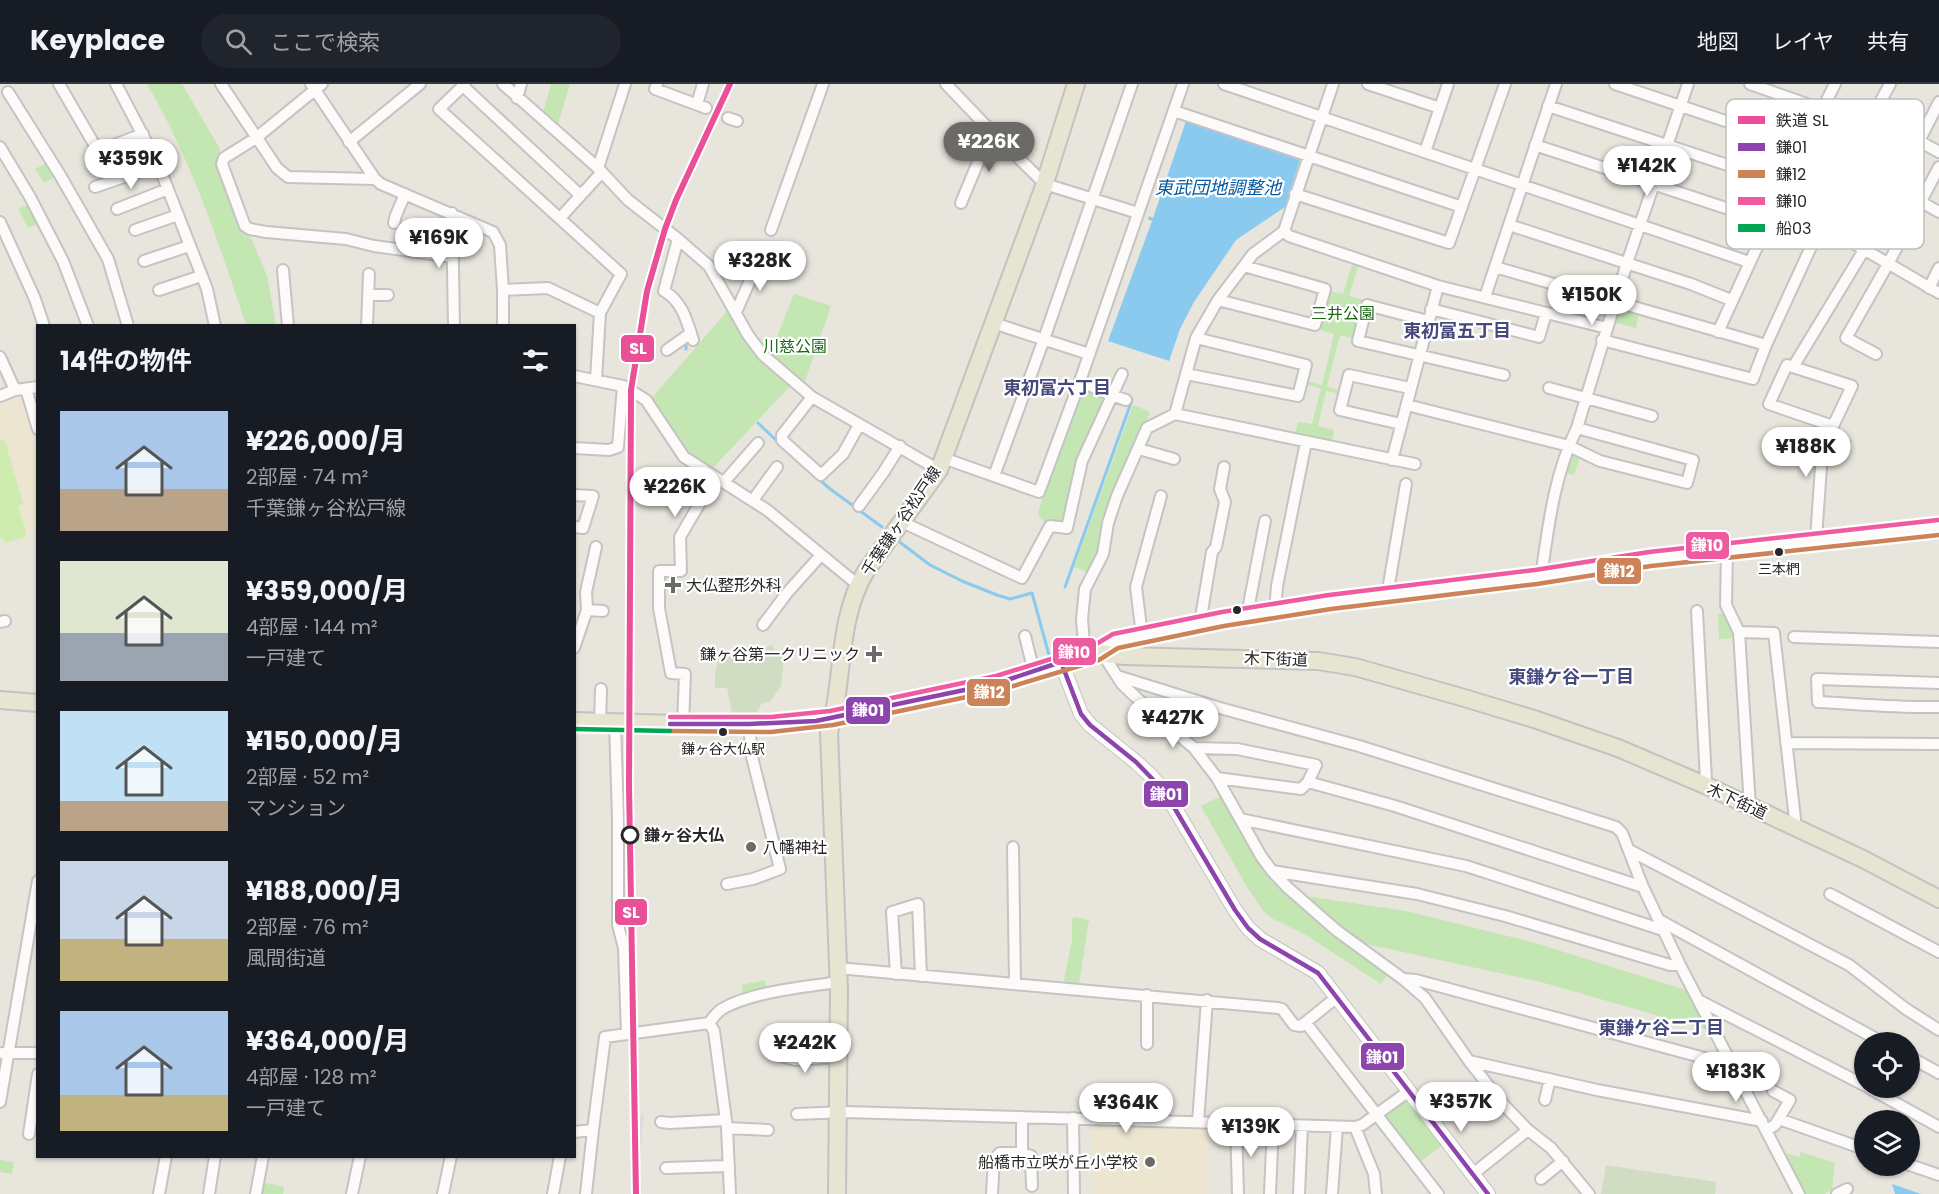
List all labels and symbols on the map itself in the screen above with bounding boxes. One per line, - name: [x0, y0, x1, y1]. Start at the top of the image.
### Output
- legend: [1726, 99, 1924, 249]
- text: 鉄道 SL: [1776, 109, 1829, 132]
- pin: ¥226K: [947, 122, 1031, 173]
- text: 鎌01: [1776, 136, 1807, 159]
- pin: ¥359K: [89, 139, 173, 190]
- pin: ¥142K: [1605, 146, 1689, 197]
- text: 鎌12: [1776, 163, 1806, 186]
- water label: 東武団地調整池: [1155, 175, 1283, 200]
- text: 鎌10: [1776, 190, 1807, 213]
- text: 船03: [1776, 217, 1811, 240]
- pin: ¥169K: [397, 218, 481, 269]
- pin: ¥328K: [718, 241, 802, 292]
- pin: ¥150K: [1550, 275, 1634, 326]
- park label: 三井公園: [1311, 302, 1375, 325]
- district label: 東初富五丁目: [1403, 318, 1511, 343]
- line badge: SL: [620, 334, 655, 363]
- park label: 川慈公園: [763, 335, 827, 358]
- text: SL: [629, 337, 647, 360]
- district label: 東初富六丁目: [1003, 375, 1111, 400]
- pin: ¥188K: [1764, 427, 1848, 478]
- street label: 千葉鎌ヶ谷松戸線: [856, 462, 946, 580]
- pin: ¥226K: [633, 467, 717, 518]
- line badge: 鎌10: [1685, 531, 1730, 560]
- text: 鎌10: [1691, 534, 1723, 557]
- marker: 三本椚: [1773, 546, 1785, 558]
- line badge: 鎌12: [1596, 557, 1642, 585]
- place label: 三本椚: [1758, 559, 1800, 579]
- text: 鎌12: [1603, 560, 1635, 583]
- place label: 大仏整形外科: [686, 574, 782, 597]
- marker: 大仏整形外科: [664, 576, 682, 594]
- unlabelled marker: [1231, 604, 1243, 616]
- line badge: 鎌10: [1052, 637, 1097, 666]
- text: 鎌10: [1058, 641, 1090, 664]
- place label: 鎌ヶ谷第一クリニック: [700, 643, 860, 666]
- marker: 鎌ヶ谷第一クリニック: [865, 645, 883, 663]
- street label: 木下街道: [1244, 646, 1308, 672]
- district label: 東鎌ケ谷一丁目: [1508, 664, 1634, 689]
- line badge: 鎌12: [966, 678, 1011, 707]
- text: 鎌12: [973, 681, 1005, 704]
- line badge: 鎌01: [845, 696, 891, 725]
- pin: ¥427K: [1131, 698, 1215, 749]
- text: 鎌01: [852, 699, 884, 722]
- marker: 鎌ヶ谷大仏駅: [717, 726, 729, 738]
- place label: 鎌ヶ谷大仏駅: [681, 739, 765, 759]
- street label: 木下街道: [1703, 777, 1771, 825]
- line badge: 鎌01: [1143, 780, 1189, 808]
- text: 鎌01: [1150, 783, 1182, 806]
- place label: 鎌ヶ谷大仏: [644, 824, 724, 847]
- marker: 鎌ヶ谷大仏: [621, 826, 639, 844]
- place label: 八幡神社: [763, 836, 827, 859]
- marker: 八幡神社: [744, 840, 758, 854]
- line badge: SL: [614, 898, 648, 926]
- text: SL: [622, 901, 640, 924]
- district label: 東鎌ケ谷二丁目: [1598, 1015, 1724, 1040]
- pin: ¥242K: [763, 1023, 847, 1074]
- line badge: 鎌01: [1360, 1042, 1405, 1071]
- text: 鎌01: [1366, 1046, 1398, 1069]
- pin: ¥183K: [1694, 1052, 1778, 1103]
- pin: ¥357K: [1419, 1082, 1503, 1133]
- pin: ¥364K: [1084, 1083, 1168, 1134]
- pin: ¥139K: [1209, 1107, 1293, 1158]
- place label: 船橋市立咲が丘小学校: [978, 1151, 1138, 1174]
- marker: 船橋市立咲が丘小学校: [1143, 1155, 1157, 1169]

